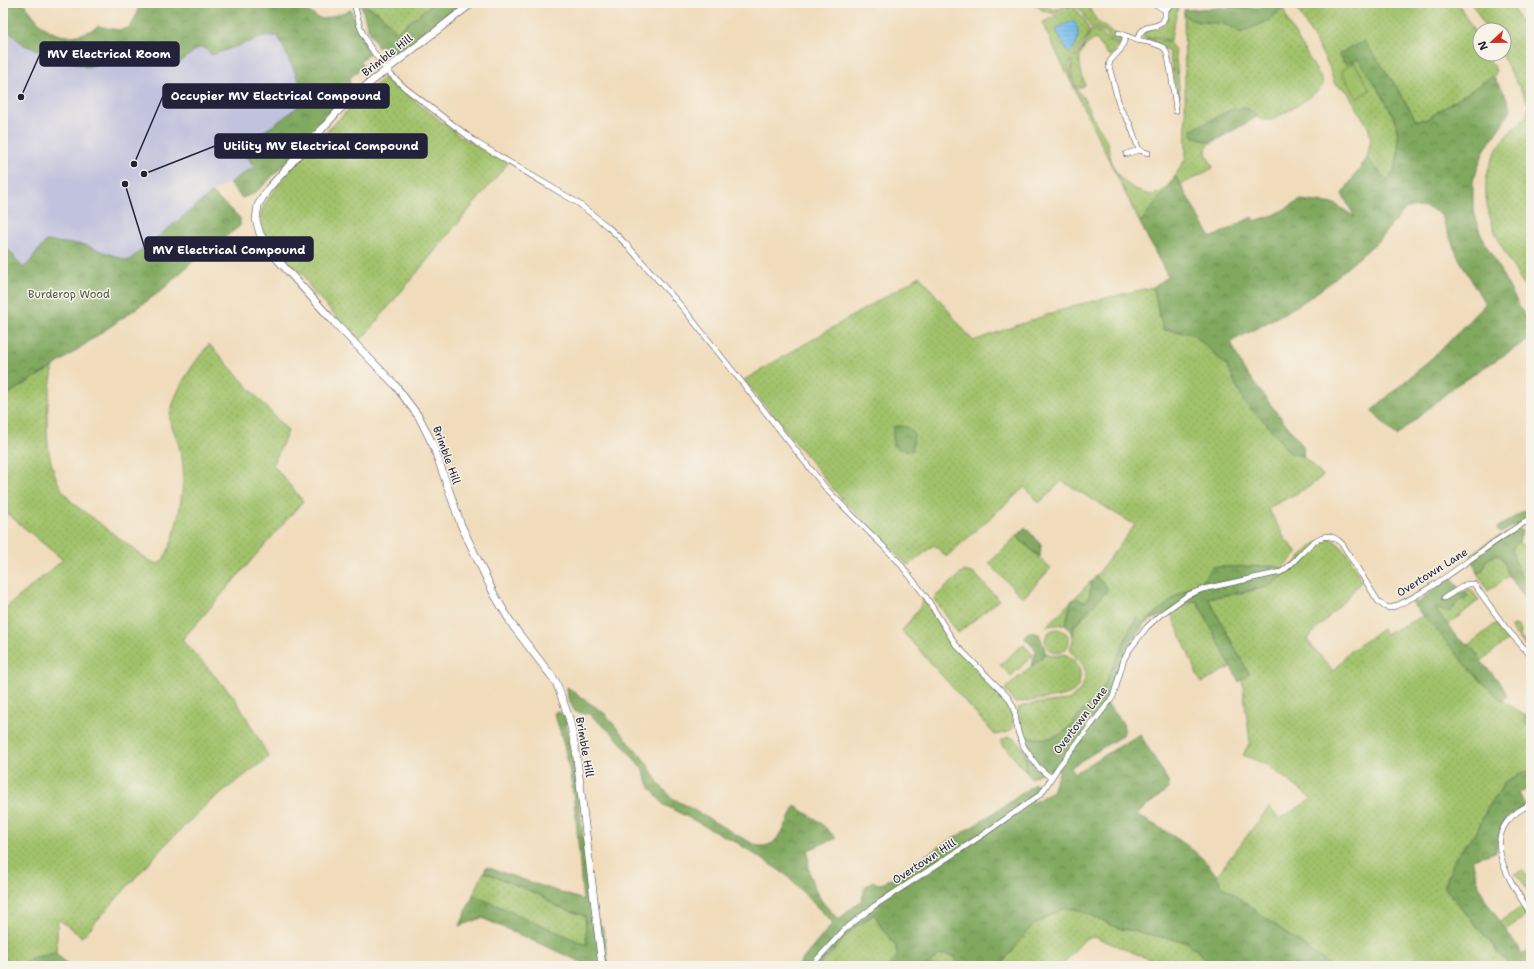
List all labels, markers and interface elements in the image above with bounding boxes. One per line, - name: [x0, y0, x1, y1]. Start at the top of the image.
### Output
- north arrow: [1472, 22, 1512, 62]
- street label: Brimble Hill: [359, 30, 416, 80]
- text: N: [1474, 38, 1492, 52]
- callout: MV Electrical Room: [40, 42, 179, 66]
- text: MV Electrical Room: [47, 46, 171, 62]
- callout: Occupier MV Electrical Compound: [163, 84, 389, 108]
- text: Occupier MV Electrical Compound: [171, 88, 381, 104]
- callout: Utility MV Electrical Compound: [215, 134, 427, 158]
- text: Utility MV Electrical Compound: [223, 138, 419, 154]
- callout: MV Electrical Compound: [145, 237, 313, 261]
- text: MV Electrical Compound: [153, 242, 305, 258]
- park label: Burderop Wood: [28, 287, 110, 302]
- street label: Brimble Hill: [429, 424, 464, 487]
- street label: Overtown Lane: [1394, 545, 1471, 600]
- street label: Overtown Lane: [1050, 683, 1111, 757]
- street label: Brimble Hill: [572, 716, 597, 779]
- street label: Overtown Hill: [890, 835, 960, 888]

